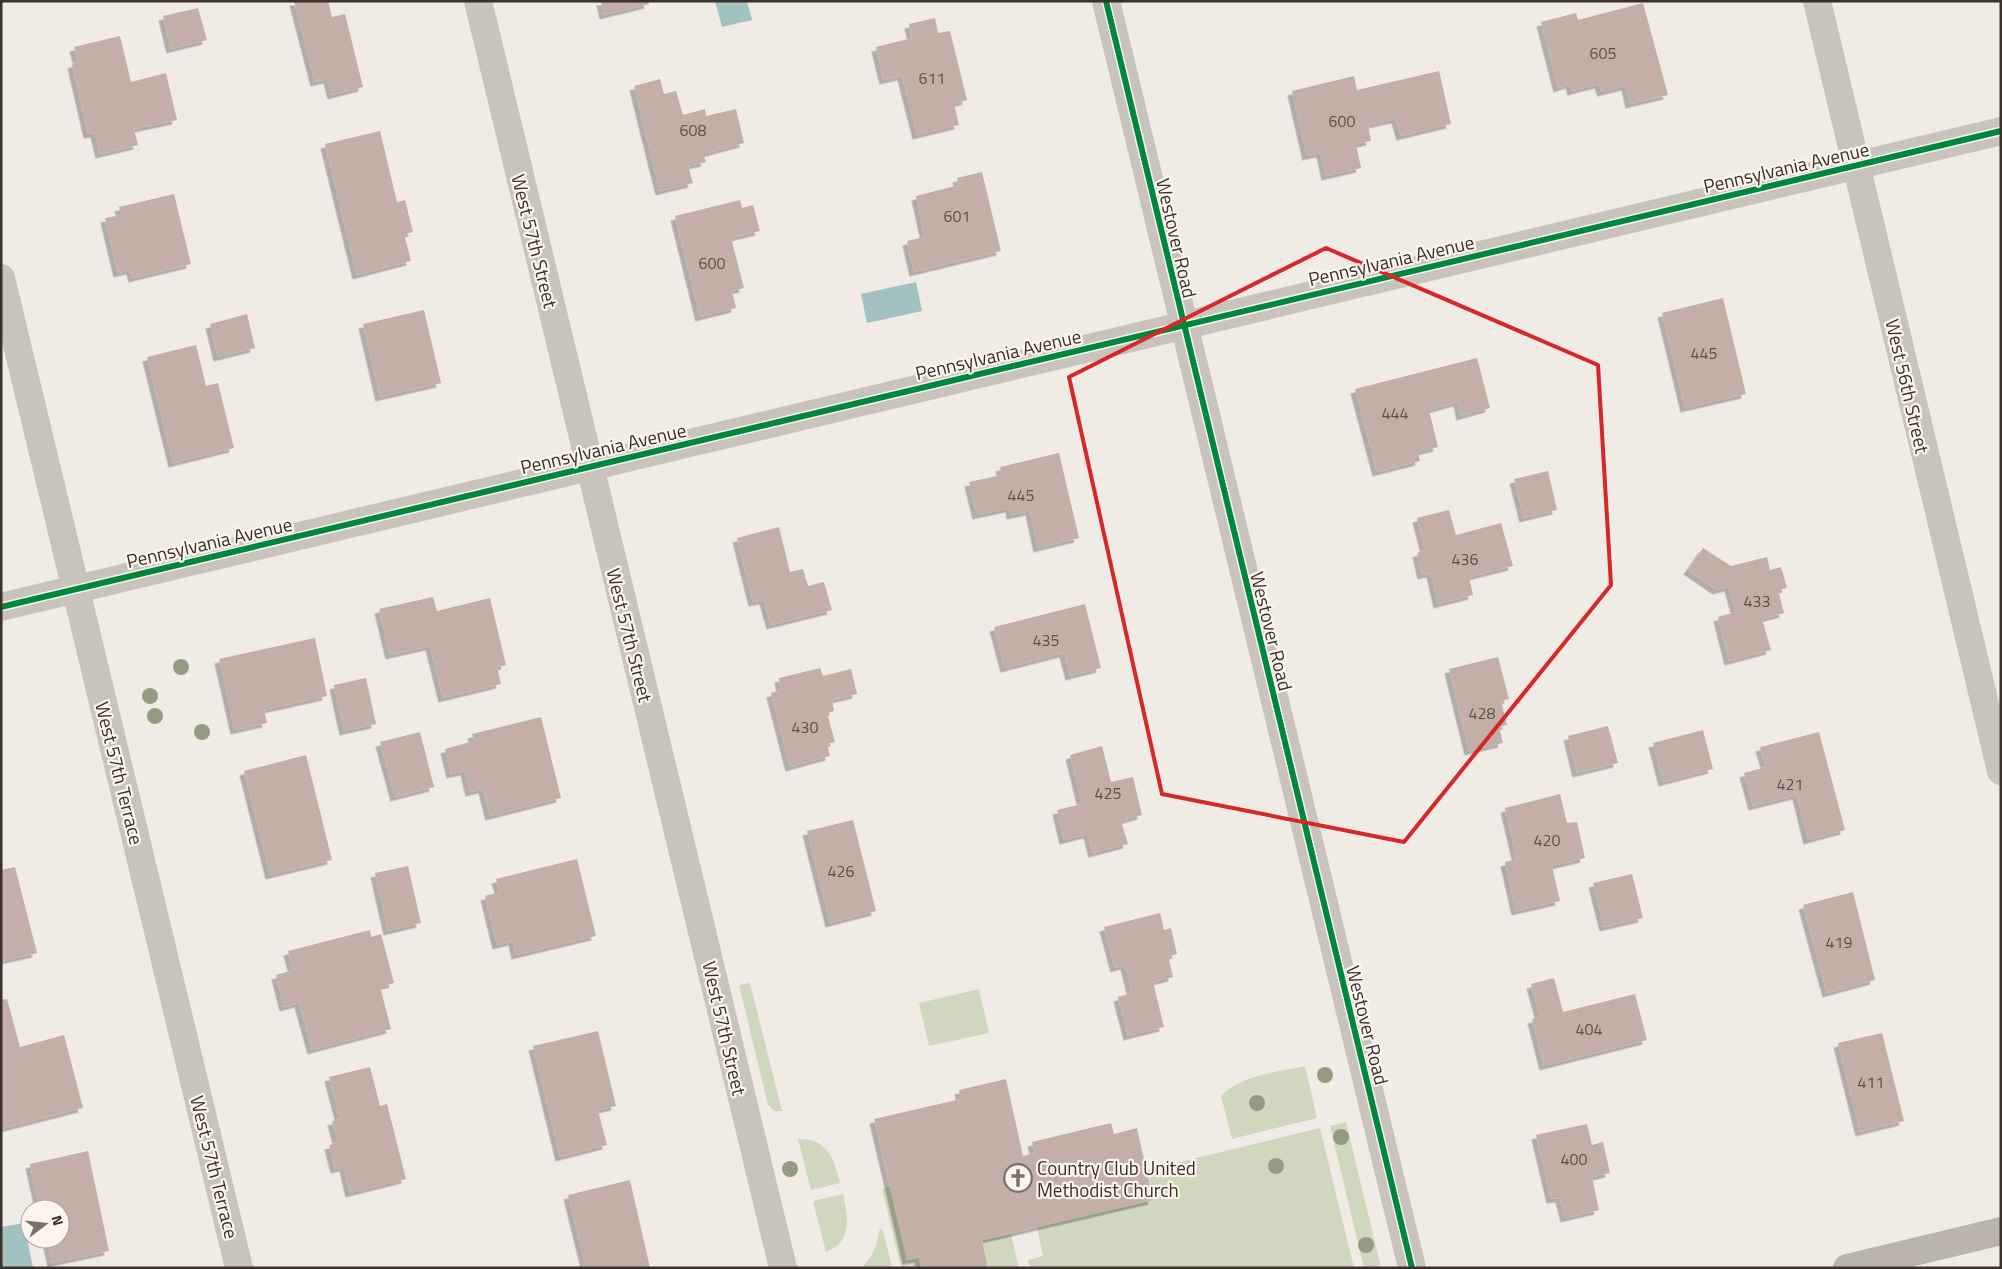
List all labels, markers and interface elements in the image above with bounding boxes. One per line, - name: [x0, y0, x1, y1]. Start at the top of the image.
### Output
- house number: 605: [1590, 41, 1616, 65]
- house number: 611: [919, 66, 945, 90]
- house number: 600: [1329, 109, 1355, 133]
- house number: 608: [680, 118, 706, 142]
- street label: Pennsylvania Avenue: [1700, 134, 1872, 200]
- street label: West 57th Street: [504, 171, 566, 311]
- street label: Westover Road: [1149, 175, 1205, 301]
- house number: 601: [944, 204, 970, 228]
- street label: Pennsylvania Avenue: [1305, 227, 1477, 293]
- house number: 600: [699, 251, 725, 275]
- street label: West 56th Street: [1878, 316, 1938, 456]
- street label: Pennsylvania Avenue: [912, 321, 1084, 387]
- house number: 445: [1691, 341, 1717, 365]
- house number: 444: [1382, 401, 1408, 425]
- street label: Pennsylvania Avenue: [517, 415, 689, 481]
- house number: 445: [1008, 483, 1034, 507]
- street label: Pennsylvania Avenue: [123, 509, 295, 575]
- house number: 436: [1452, 547, 1478, 571]
- street label: West 57th Street: [599, 565, 661, 705]
- street label: Westover Road: [1243, 568, 1301, 694]
- house number: 433: [1744, 589, 1770, 613]
- house number: 435: [1033, 628, 1059, 652]
- street label: West 57th Terrace: [88, 698, 152, 848]
- house number: 428: [1469, 701, 1495, 725]
- house number: 430: [792, 715, 818, 739]
- house number: 421: [1777, 772, 1803, 796]
- house number: 425: [1095, 781, 1121, 805]
- house number: 420: [1534, 828, 1560, 852]
- house number: 426: [828, 859, 854, 883]
- house number: 419: [1826, 930, 1852, 954]
- street label: West 57th Street: [695, 958, 755, 1098]
- street label: Westover Road: [1339, 962, 1397, 1088]
- house number: 404: [1576, 1017, 1602, 1041]
- house number: 411: [1858, 1070, 1884, 1094]
- street label: West 57th Terrace: [183, 1092, 247, 1242]
- house number: 400: [1561, 1147, 1587, 1171]
- place label: Country Club United Methodist Church: [1037, 1153, 1196, 1204]
- church icon: Country Club United Methodist Church: [1003, 1163, 1033, 1193]
- north arrow: [20, 1199, 70, 1249]
- text: N: [47, 1213, 69, 1228]

